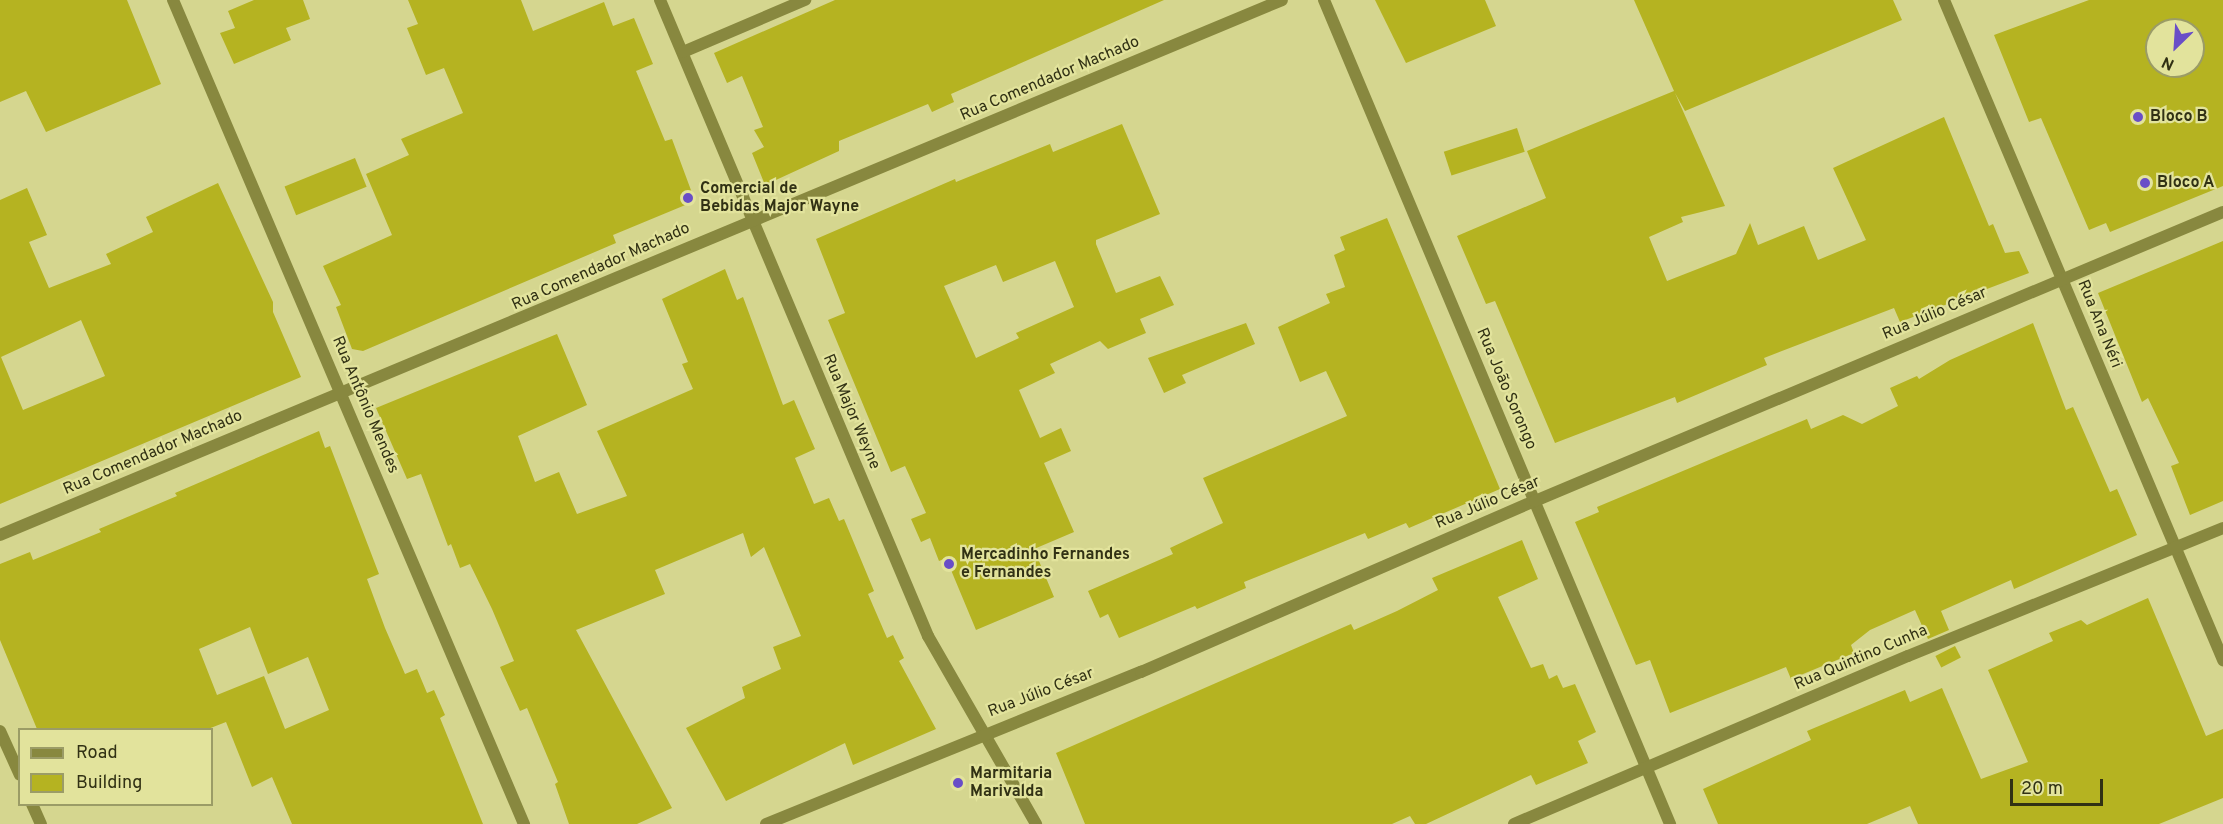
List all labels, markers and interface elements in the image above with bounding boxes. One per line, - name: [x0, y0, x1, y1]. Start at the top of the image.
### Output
- north arrow: [2145, 18, 2205, 78]
- street label: Rua Comendador Machado: [957, 32, 1143, 126]
- text: N: [2159, 51, 2178, 74]
- place label: Bloco B: [2150, 107, 2208, 127]
- marker: Bloco B: [2131, 110, 2145, 124]
- place label: Bloco A: [2157, 173, 2215, 193]
- marker: Bloco A: [2138, 176, 2152, 190]
- place label: Comercial de Bebidas Major Wayne: [700, 179, 859, 217]
- marker: Comercial de Bebidas Major Wayne: [681, 191, 695, 205]
- street label: Rua Comendador Machado: [509, 219, 693, 315]
- street label: Rua Ana Néri: [2072, 277, 2126, 371]
- street label: Rua Júlio César: [1880, 283, 1990, 345]
- street label: Rua João Sorongo: [1472, 325, 1540, 453]
- street label: Rua Antônio Mendes: [327, 333, 403, 477]
- street label: Rua Major Weyne: [818, 351, 884, 473]
- street label: Rua Comendador Machado: [60, 406, 246, 500]
- street label: Rua Júlio César: [1433, 472, 1543, 534]
- place label: Mercadinho Fernandes e Fernandes: [961, 545, 1130, 583]
- marker: Mercadinho Fernandes e Fernandes: [942, 557, 956, 571]
- street label: Rua Quintino Cunha: [1791, 621, 1931, 695]
- street label: Rua Júlio César: [985, 664, 1097, 722]
- legend: [18, 728, 213, 806]
- text: Road: [76, 742, 118, 765]
- place label: Marmitaria Marivalda: [970, 764, 1052, 802]
- scale bar: [2013, 767, 2106, 805]
- text: Building: [76, 772, 142, 795]
- marker: Marmitaria Marivalda: [951, 776, 965, 790]
- text: 20 m: [2021, 778, 2063, 801]

